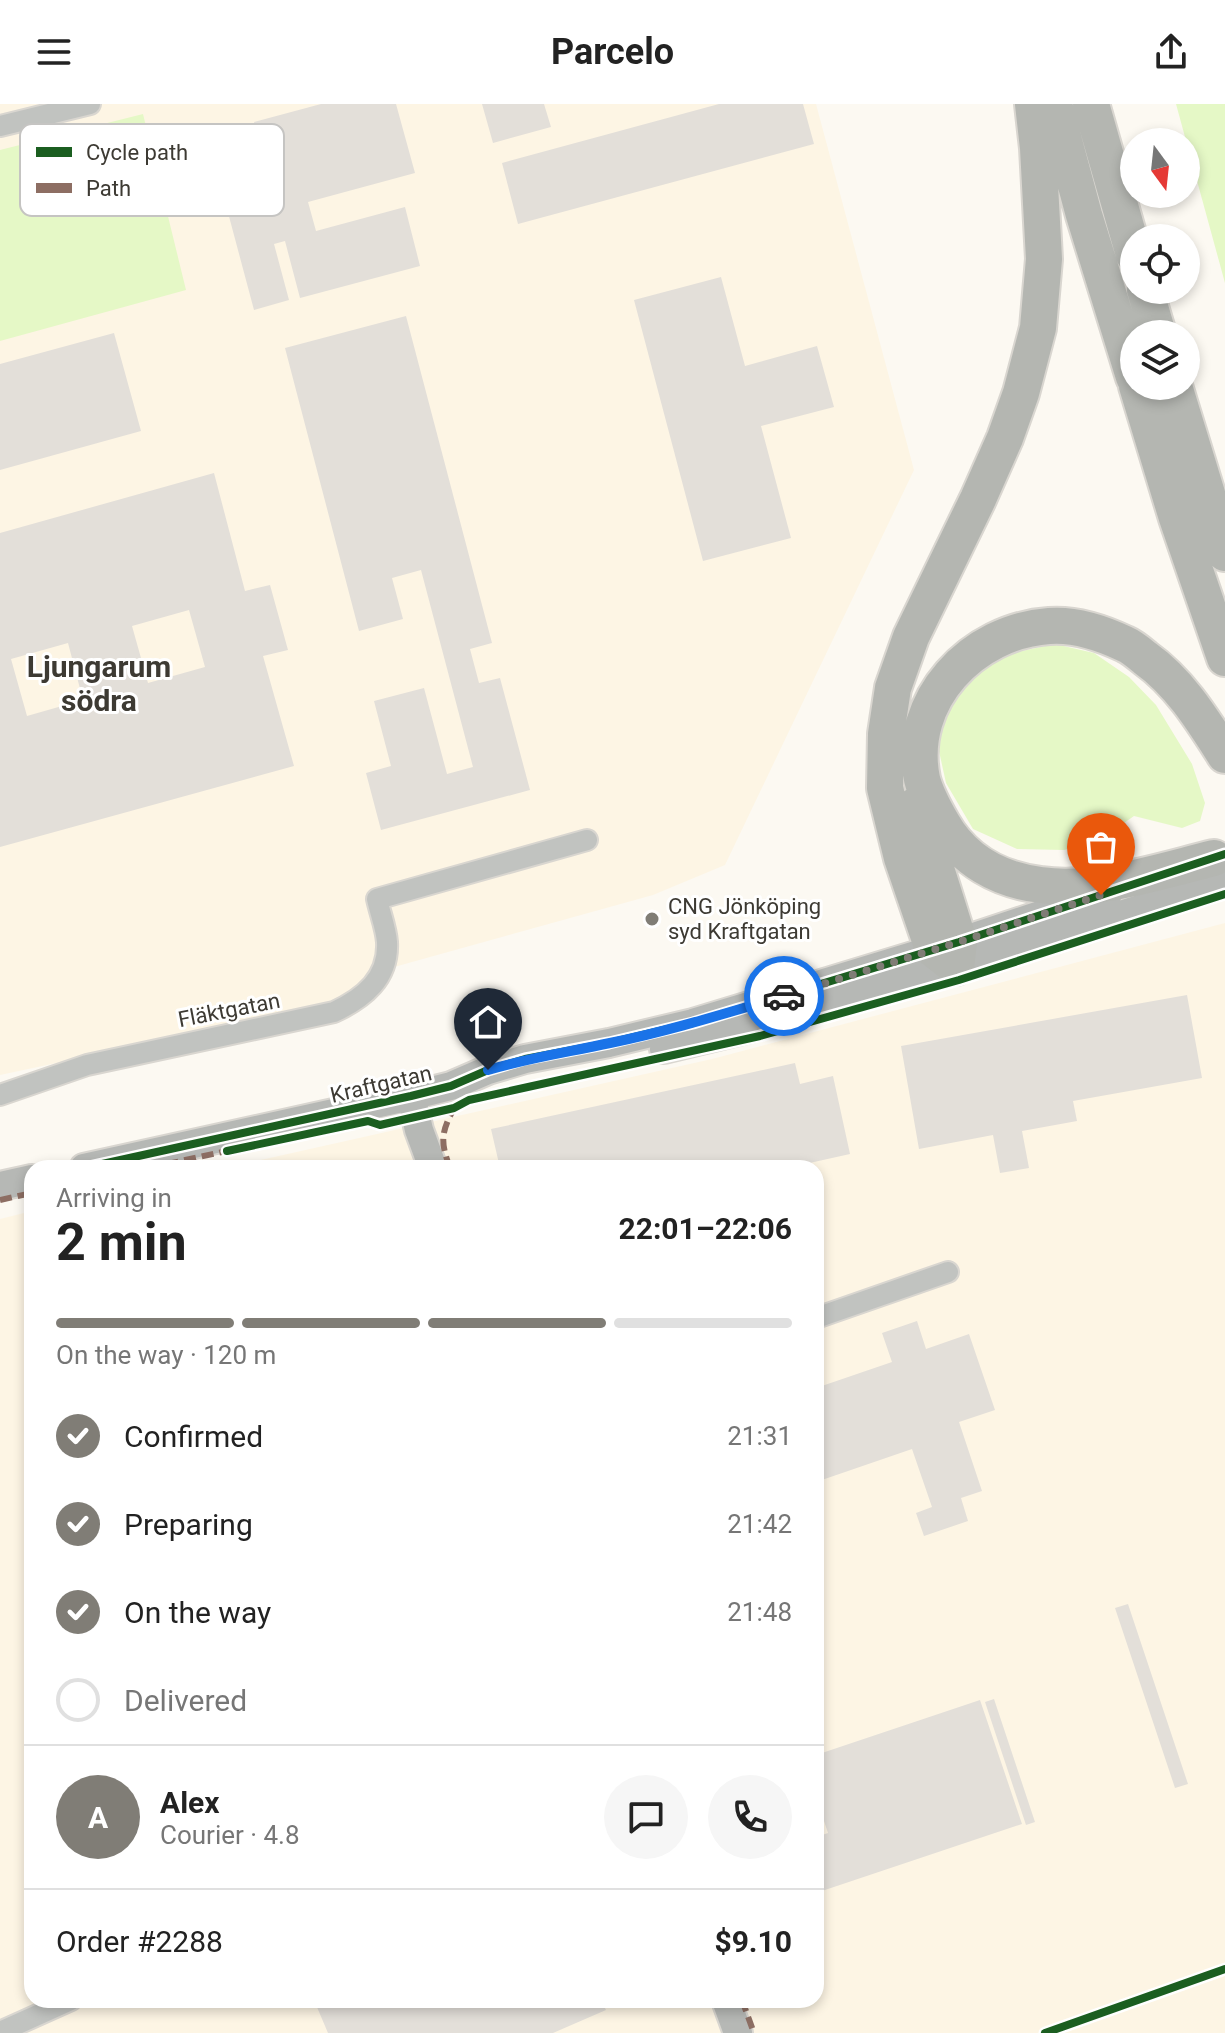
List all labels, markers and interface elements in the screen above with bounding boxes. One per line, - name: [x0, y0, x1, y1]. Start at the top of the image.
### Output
- icon: menu: [32, 30, 76, 74]
- icon: share: [1149, 30, 1193, 74]
- text: Parcelo: [551, 31, 674, 73]
- legend: [20, 124, 284, 216]
- north arrow: [1120, 128, 1200, 208]
- map controls: [1120, 128, 1200, 400]
- text: Cycle path: [86, 140, 188, 165]
- text: Path: [86, 176, 131, 201]
- button: locate: [1120, 224, 1200, 304]
- button: layers: [1120, 320, 1200, 400]
- district label: Ljungarum södra: [27, 649, 171, 718]
- pin: [1067, 813, 1135, 895]
- icon: bag: [1079, 825, 1123, 869]
- place label: CNG Jönköping syd Kraftgatan: [668, 894, 821, 944]
- marker: CNG Jönköping syd Kraftgatan: [643, 910, 661, 928]
- courier: [744, 956, 824, 1036]
- icon: car: [762, 974, 806, 1018]
- street label: Fläktgatan: [176, 988, 282, 1032]
- pin: [454, 988, 522, 1070]
- icon: home: [466, 1000, 510, 1044]
- street label: Kraftgatan: [328, 1060, 434, 1108]
- text: Arriving in: [56, 1183, 172, 1213]
- text: 22:01–22:06: [618, 1211, 792, 1246]
- text: 2 min: [56, 1212, 187, 1273]
- text: On the way · 120 m: [56, 1340, 276, 1370]
- icon: check: [56, 1414, 100, 1458]
- text: Confirmed: [124, 1419, 263, 1454]
- text: 21:31: [727, 1421, 792, 1451]
- icon: check: [56, 1502, 100, 1546]
- text: Preparing: [124, 1507, 253, 1542]
- text: 21:42: [727, 1509, 792, 1539]
- icon: check: [56, 1590, 100, 1634]
- text: On the way: [124, 1595, 271, 1630]
- text: 21:48: [727, 1597, 792, 1627]
- text: Delivered: [124, 1683, 247, 1718]
- button: chat: [604, 1775, 688, 1859]
- button: phone: [708, 1775, 792, 1859]
- text: Alex: [160, 1785, 220, 1820]
- text: A: [88, 1800, 108, 1835]
- text: Courier · 4.8: [160, 1820, 300, 1850]
- text: Order #2288: [56, 1924, 223, 1959]
- text: $9.10: [714, 1924, 792, 1959]

